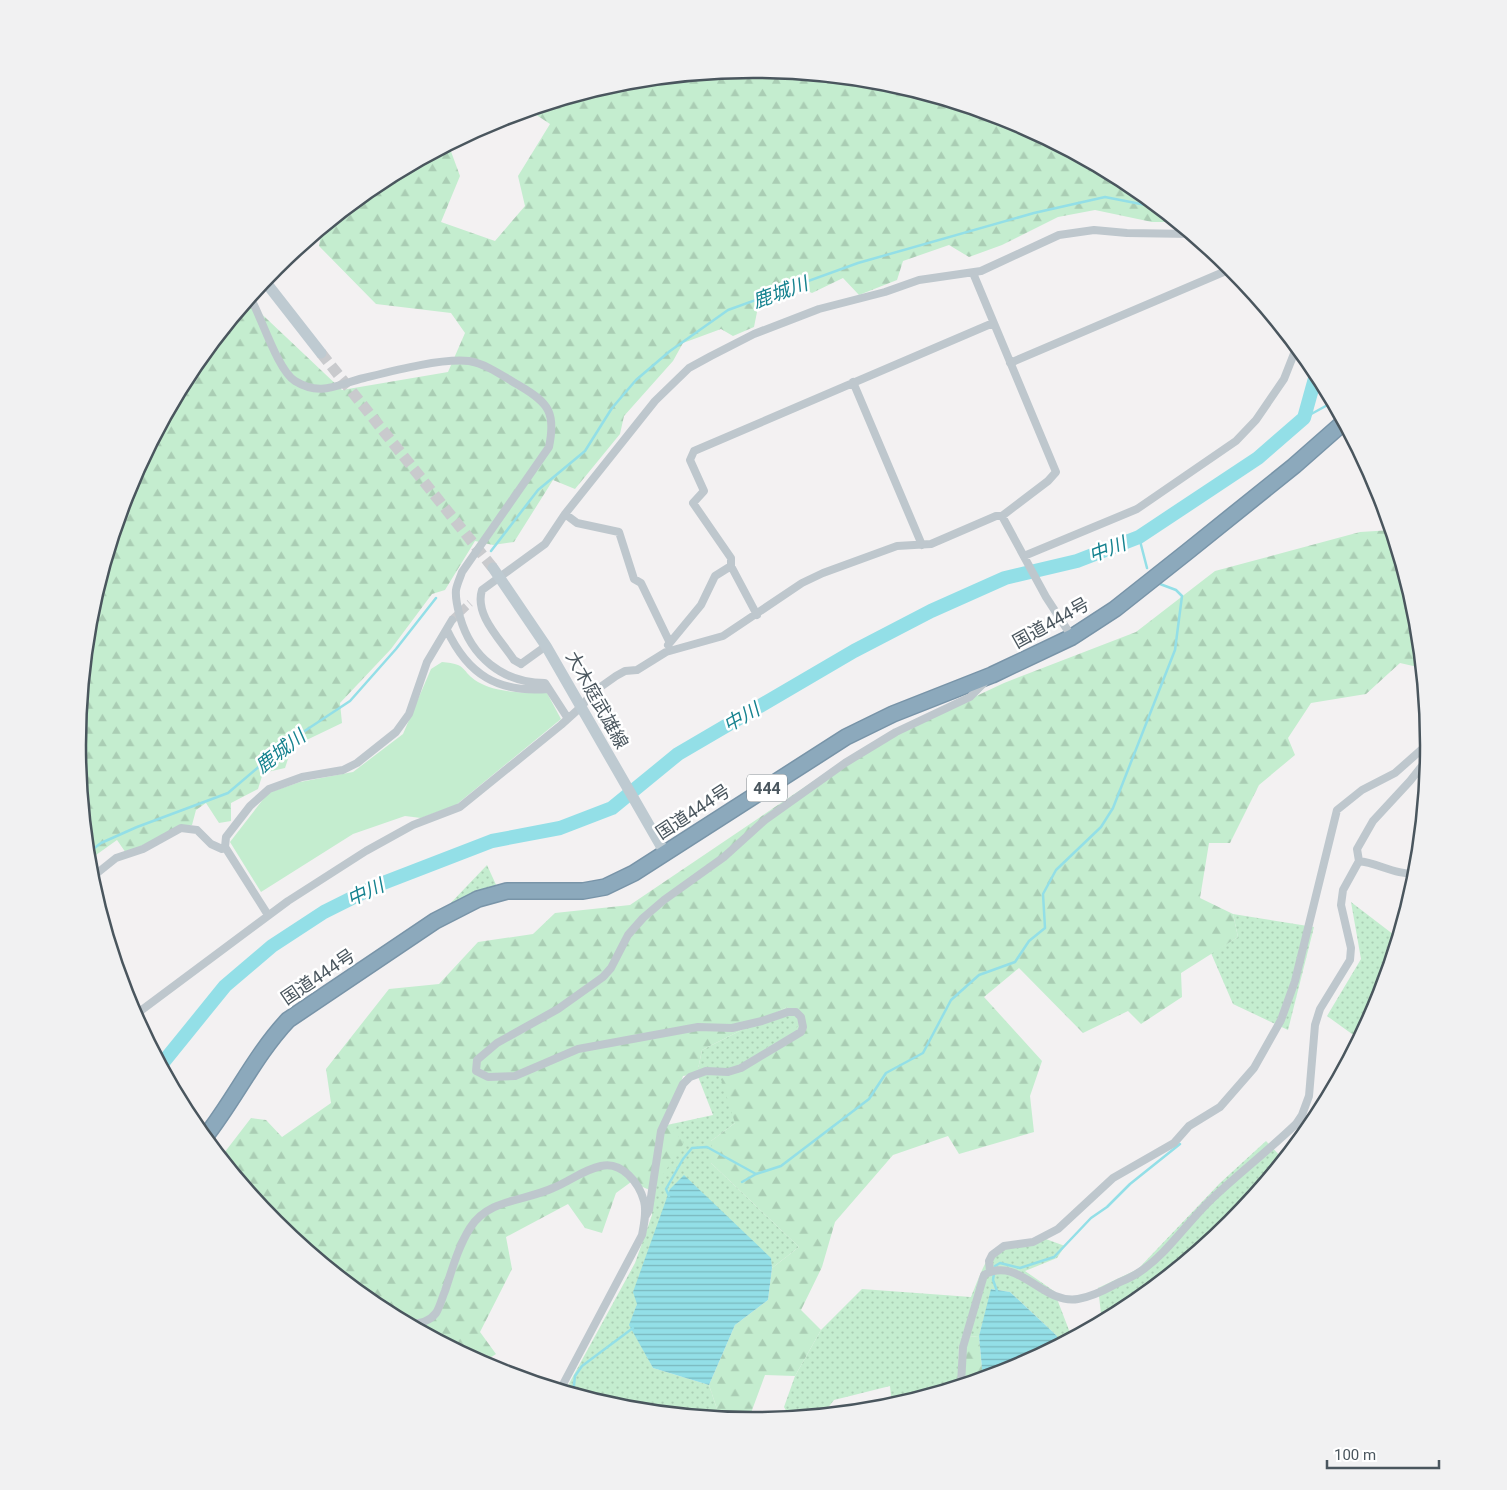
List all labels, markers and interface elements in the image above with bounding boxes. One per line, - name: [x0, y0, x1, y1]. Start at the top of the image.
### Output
- water label: 鹿城川: [749, 271, 813, 313]
- water label: 中川: [1085, 531, 1131, 567]
- street label: 国道444号: [1009, 593, 1093, 652]
- street label: 大木庭武雄線: [562, 647, 633, 752]
- water label: 中川: [719, 697, 765, 737]
- water label: 鹿城川: [251, 724, 311, 778]
- road number: 444: [747, 774, 787, 801]
- street label: 国道444号: [652, 780, 734, 843]
- water label: 中川: [343, 873, 389, 911]
- street label: 国道444号: [277, 944, 359, 1009]
- scale bar: [1327, 1438, 1440, 1470]
- text: 100 m: [1334, 1446, 1376, 1464]

